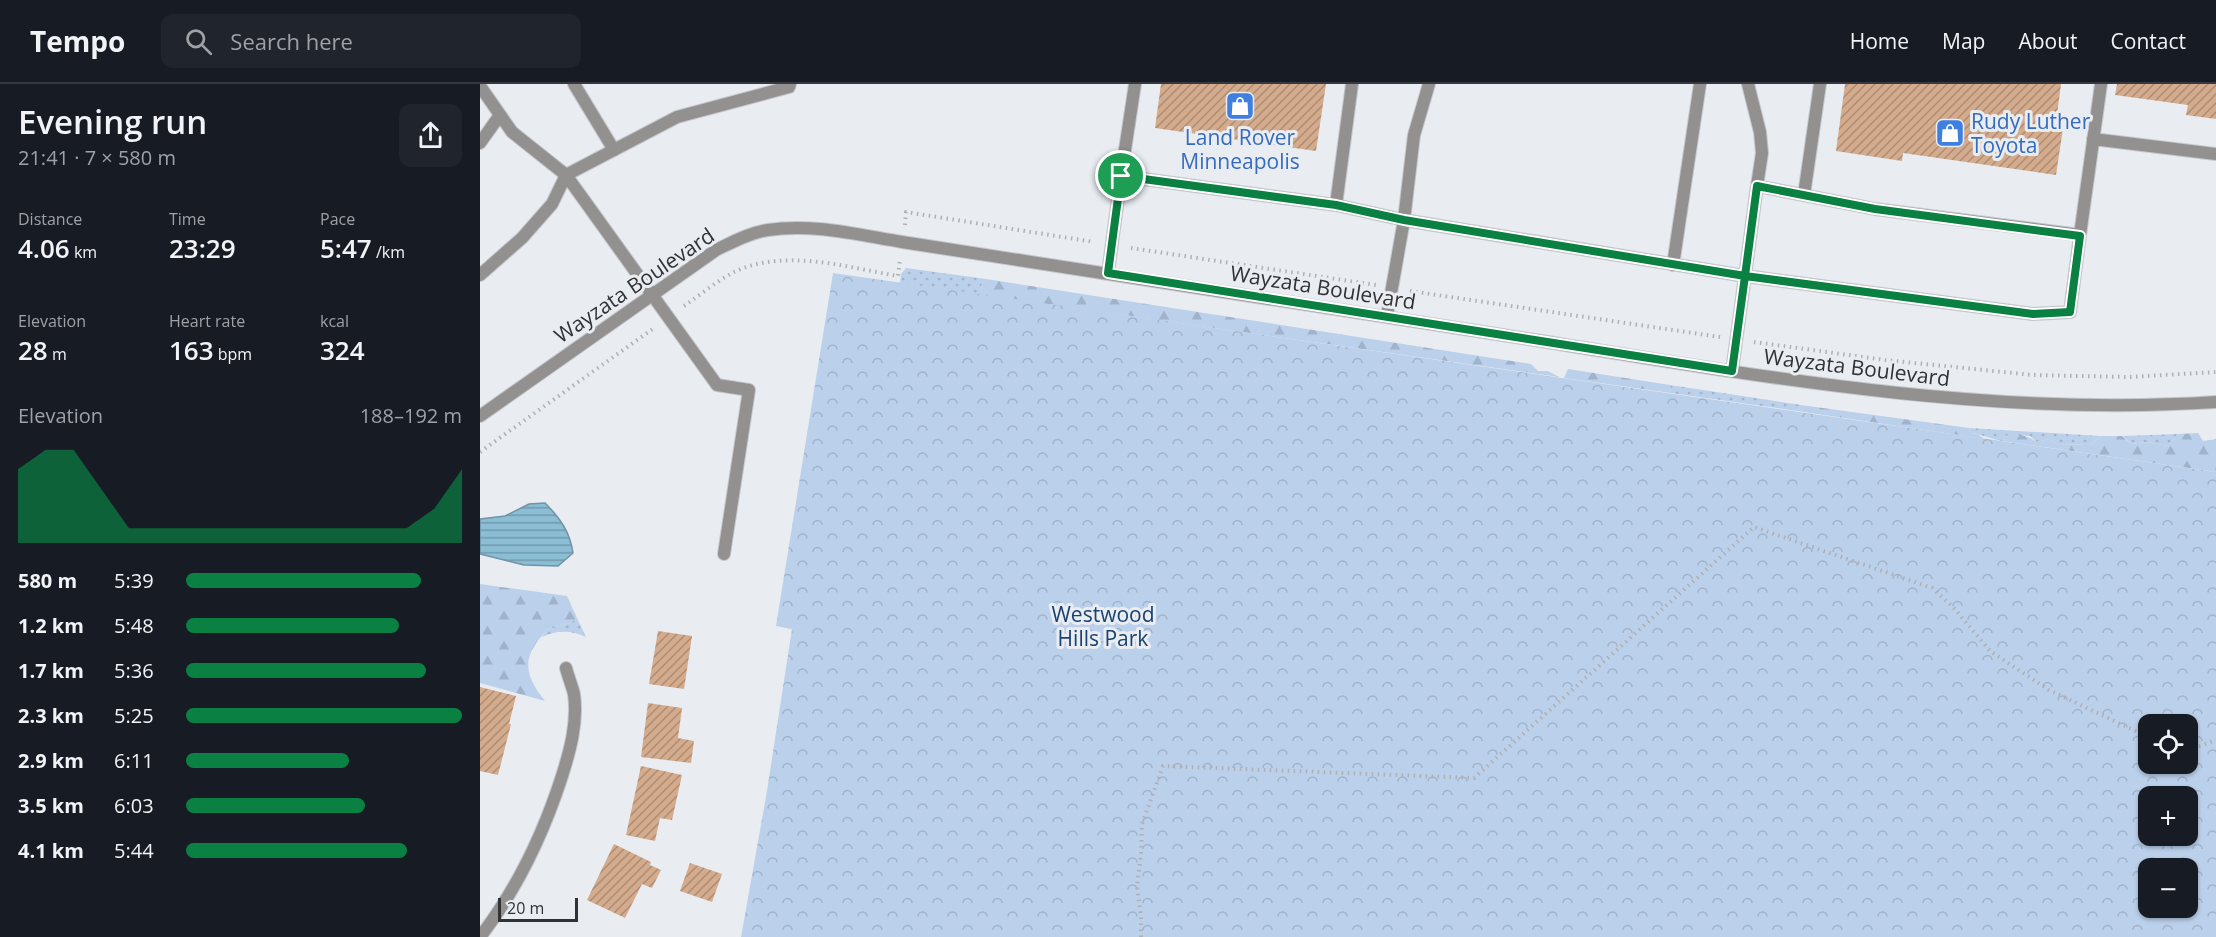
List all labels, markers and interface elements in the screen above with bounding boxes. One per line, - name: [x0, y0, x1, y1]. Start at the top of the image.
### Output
- search box: [161, 14, 581, 68]
- text: Tempo: [30, 22, 125, 60]
- icon: search: [182, 25, 215, 58]
- text: Search here: [230, 26, 353, 56]
- text: Home: [1850, 27, 1909, 55]
- text: Map: [1942, 27, 1985, 55]
- text: About: [2018, 27, 2078, 55]
- text: Contact: [2111, 27, 2186, 55]
- shop icon: Land Rover Minneapolis: [1224, 90, 1256, 122]
- text: Evening run: [18, 99, 207, 144]
- button: share: [399, 104, 462, 167]
- place label: Rudy Luther Toyota: [1971, 107, 2091, 159]
- shop icon: Rudy Luther Toyota: [1934, 117, 1966, 149]
- place label: Land Rover Minneapolis: [1180, 123, 1300, 175]
- text: 21:41 · 7 × 580 m: [18, 144, 176, 171]
- pin: [1095, 150, 1146, 201]
- icon: arrive: [1104, 159, 1137, 192]
- text: Distance: [18, 208, 82, 230]
- text: Time: [169, 208, 206, 230]
- text: Pace: [320, 208, 355, 230]
- street label: Wayzata Boulevard: [548, 221, 720, 349]
- text: 4.06: [18, 230, 70, 266]
- text: 23:29: [169, 230, 236, 266]
- text: 5:47: [320, 230, 372, 266]
- text: km: [70, 241, 97, 263]
- text: /km: [372, 241, 405, 263]
- street label: Wayzata Boulevard: [1228, 259, 1418, 315]
- text: Elevation: [18, 310, 86, 332]
- text: Heart rate: [169, 310, 245, 332]
- text: kcal: [320, 310, 349, 332]
- text: 28: [18, 332, 48, 368]
- text: 163: [169, 332, 214, 368]
- text: 324: [320, 332, 365, 368]
- street label: Wayzata Boulevard: [1762, 342, 1952, 392]
- text: m: [48, 343, 67, 365]
- text: bpm: [214, 343, 252, 365]
- text: Elevation: [18, 402, 103, 429]
- text: 188–192 m: [360, 402, 462, 429]
- text: 580 m: [18, 567, 77, 594]
- text: 5:39: [114, 567, 154, 594]
- park label: Westwood Hills Park: [1051, 600, 1155, 652]
- text: 1.2 km: [18, 612, 84, 639]
- text: 5:48: [114, 612, 154, 639]
- text: 1.7 km: [18, 657, 84, 684]
- text: 5:36: [114, 657, 154, 684]
- text: 2.3 km: [18, 702, 84, 729]
- text: 5:25: [114, 702, 154, 729]
- map controls: [2138, 714, 2198, 918]
- button: locate: [2138, 714, 2198, 774]
- text: 2.9 km: [18, 747, 84, 774]
- text: 6:11: [114, 747, 154, 774]
- button: +: [2138, 786, 2198, 846]
- text: 3.5 km: [18, 792, 84, 819]
- text: 6:03: [114, 792, 154, 819]
- text: 4.1 km: [18, 837, 84, 864]
- text: 5:44: [114, 837, 154, 864]
- button: −: [2138, 858, 2198, 918]
- scale bar: [498, 895, 578, 922]
- text: 20 m: [507, 897, 544, 919]

